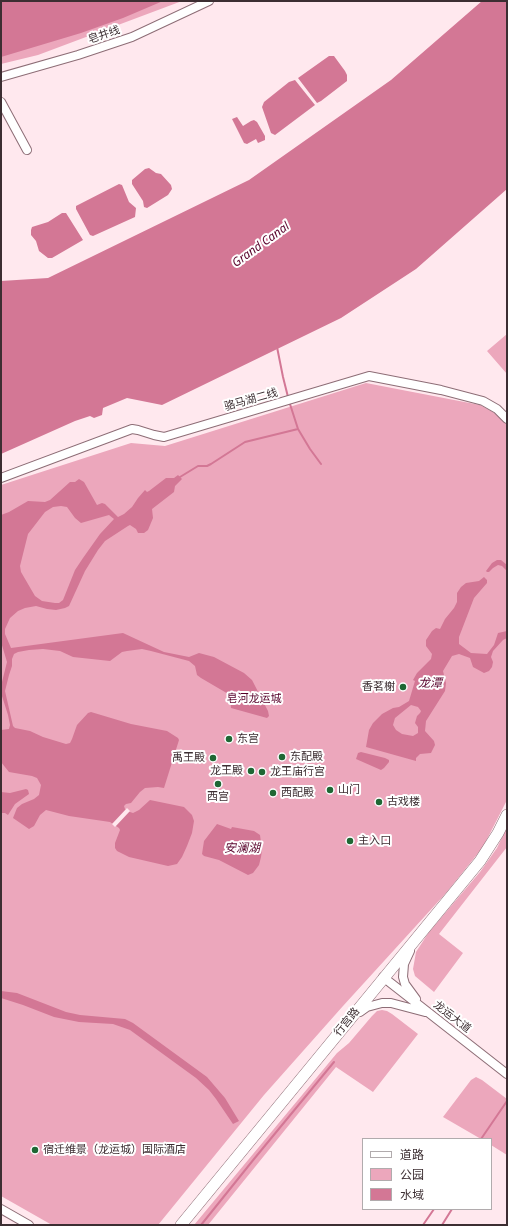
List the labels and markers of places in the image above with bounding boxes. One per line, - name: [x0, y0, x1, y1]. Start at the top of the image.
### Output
- place label: 香茗榭: [362, 680, 395, 694]
- marker: 香茗榭: [398, 682, 408, 692]
- place label: 东宫: [237, 732, 259, 746]
- marker: 东宫: [224, 734, 234, 744]
- place label: 东配殿: [290, 750, 323, 764]
- place label: 禹王殿: [172, 751, 205, 765]
- marker: 东配殿: [277, 752, 287, 762]
- marker: 禹王殿: [208, 753, 218, 763]
- place label: 龙王殿: [210, 764, 243, 778]
- place label: 龙王庙行宫: [270, 765, 325, 779]
- marker: 龙王殿: [246, 766, 256, 776]
- marker: 龙王庙行宫: [257, 767, 267, 777]
- marker: 西宫: [213, 779, 223, 789]
- place label: 山门: [338, 783, 360, 797]
- marker: 山门: [325, 785, 335, 795]
- place label: 西配殿: [281, 786, 314, 800]
- marker: 西配殿: [268, 788, 278, 798]
- place label: 西宫: [207, 790, 229, 804]
- place label: 古戏楼: [387, 795, 420, 809]
- marker: 古戏楼: [374, 797, 384, 807]
- place label: 主入口: [358, 834, 391, 848]
- marker: 主入口: [345, 836, 355, 846]
- place label: 宿迁维景（龙运城）国际酒店: [43, 1143, 186, 1157]
- marker: 宿迁维景（龙运城）国际酒店: [30, 1145, 40, 1155]

